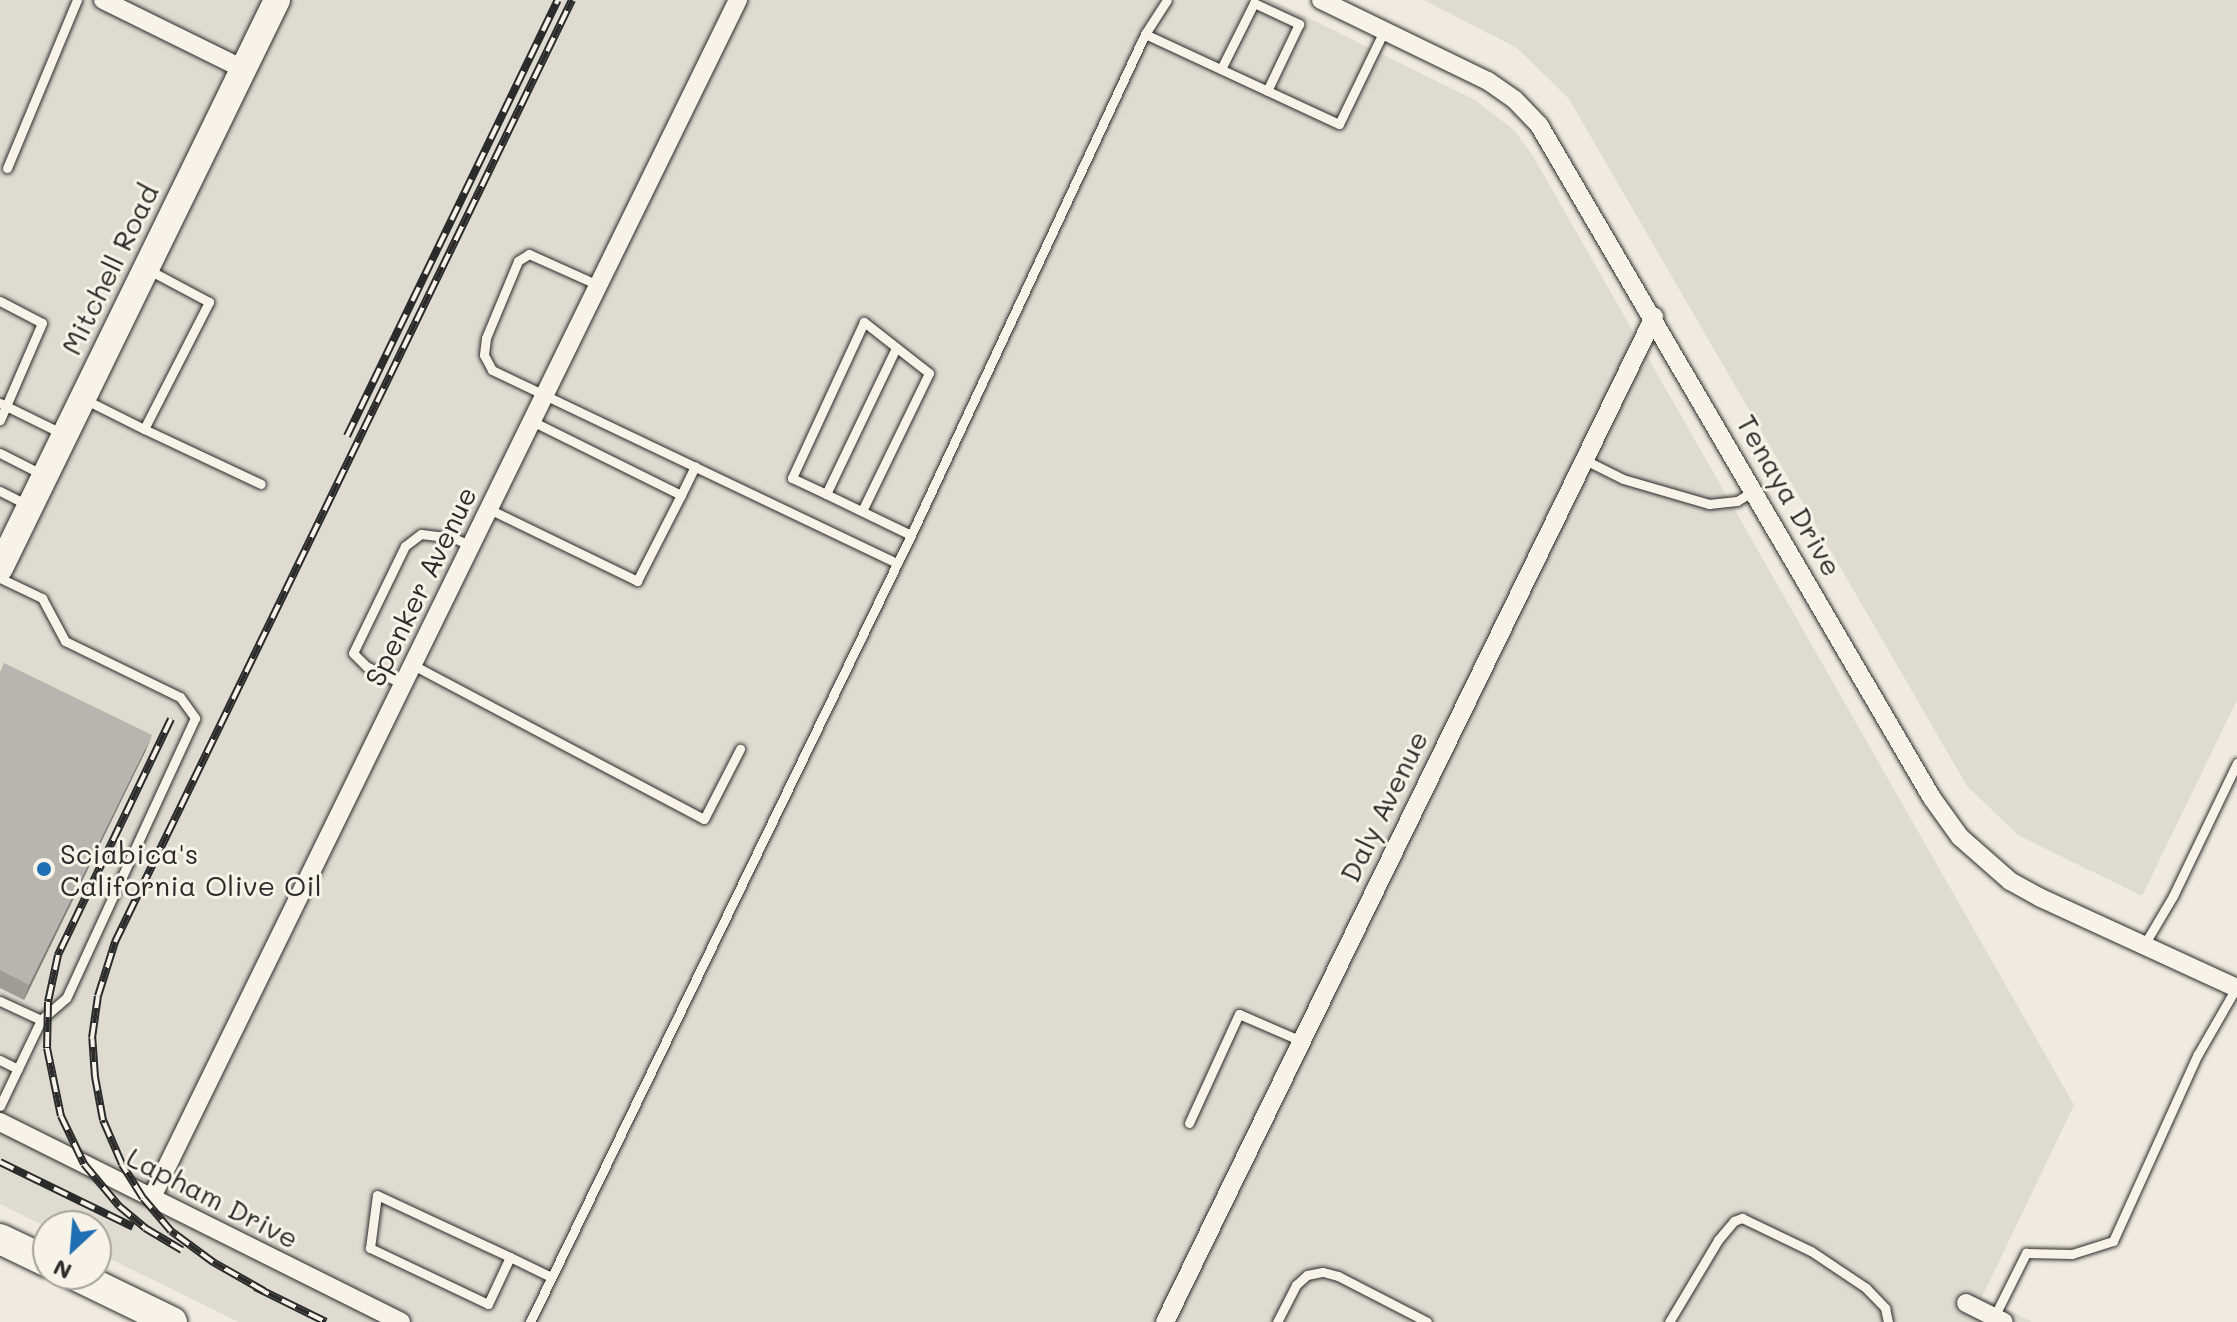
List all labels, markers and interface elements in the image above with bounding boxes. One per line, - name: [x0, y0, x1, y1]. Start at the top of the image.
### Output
- street label: Mitchell Road: [53, 178, 165, 360]
- street label: Tenaya Drive: [1730, 408, 1850, 582]
- street label: Spenker Avenue: [357, 481, 483, 691]
- street label: Daly Avenue: [1332, 725, 1434, 887]
- place label: Sciabica's California Olive Oil: [60, 836, 322, 902]
- marker: Sciabica's California Olive Oil: [35, 860, 53, 878]
- street label: Lapham Drive: [122, 1139, 304, 1255]
- north arrow: [32, 1210, 112, 1290]
- text: N: [48, 1254, 76, 1287]

